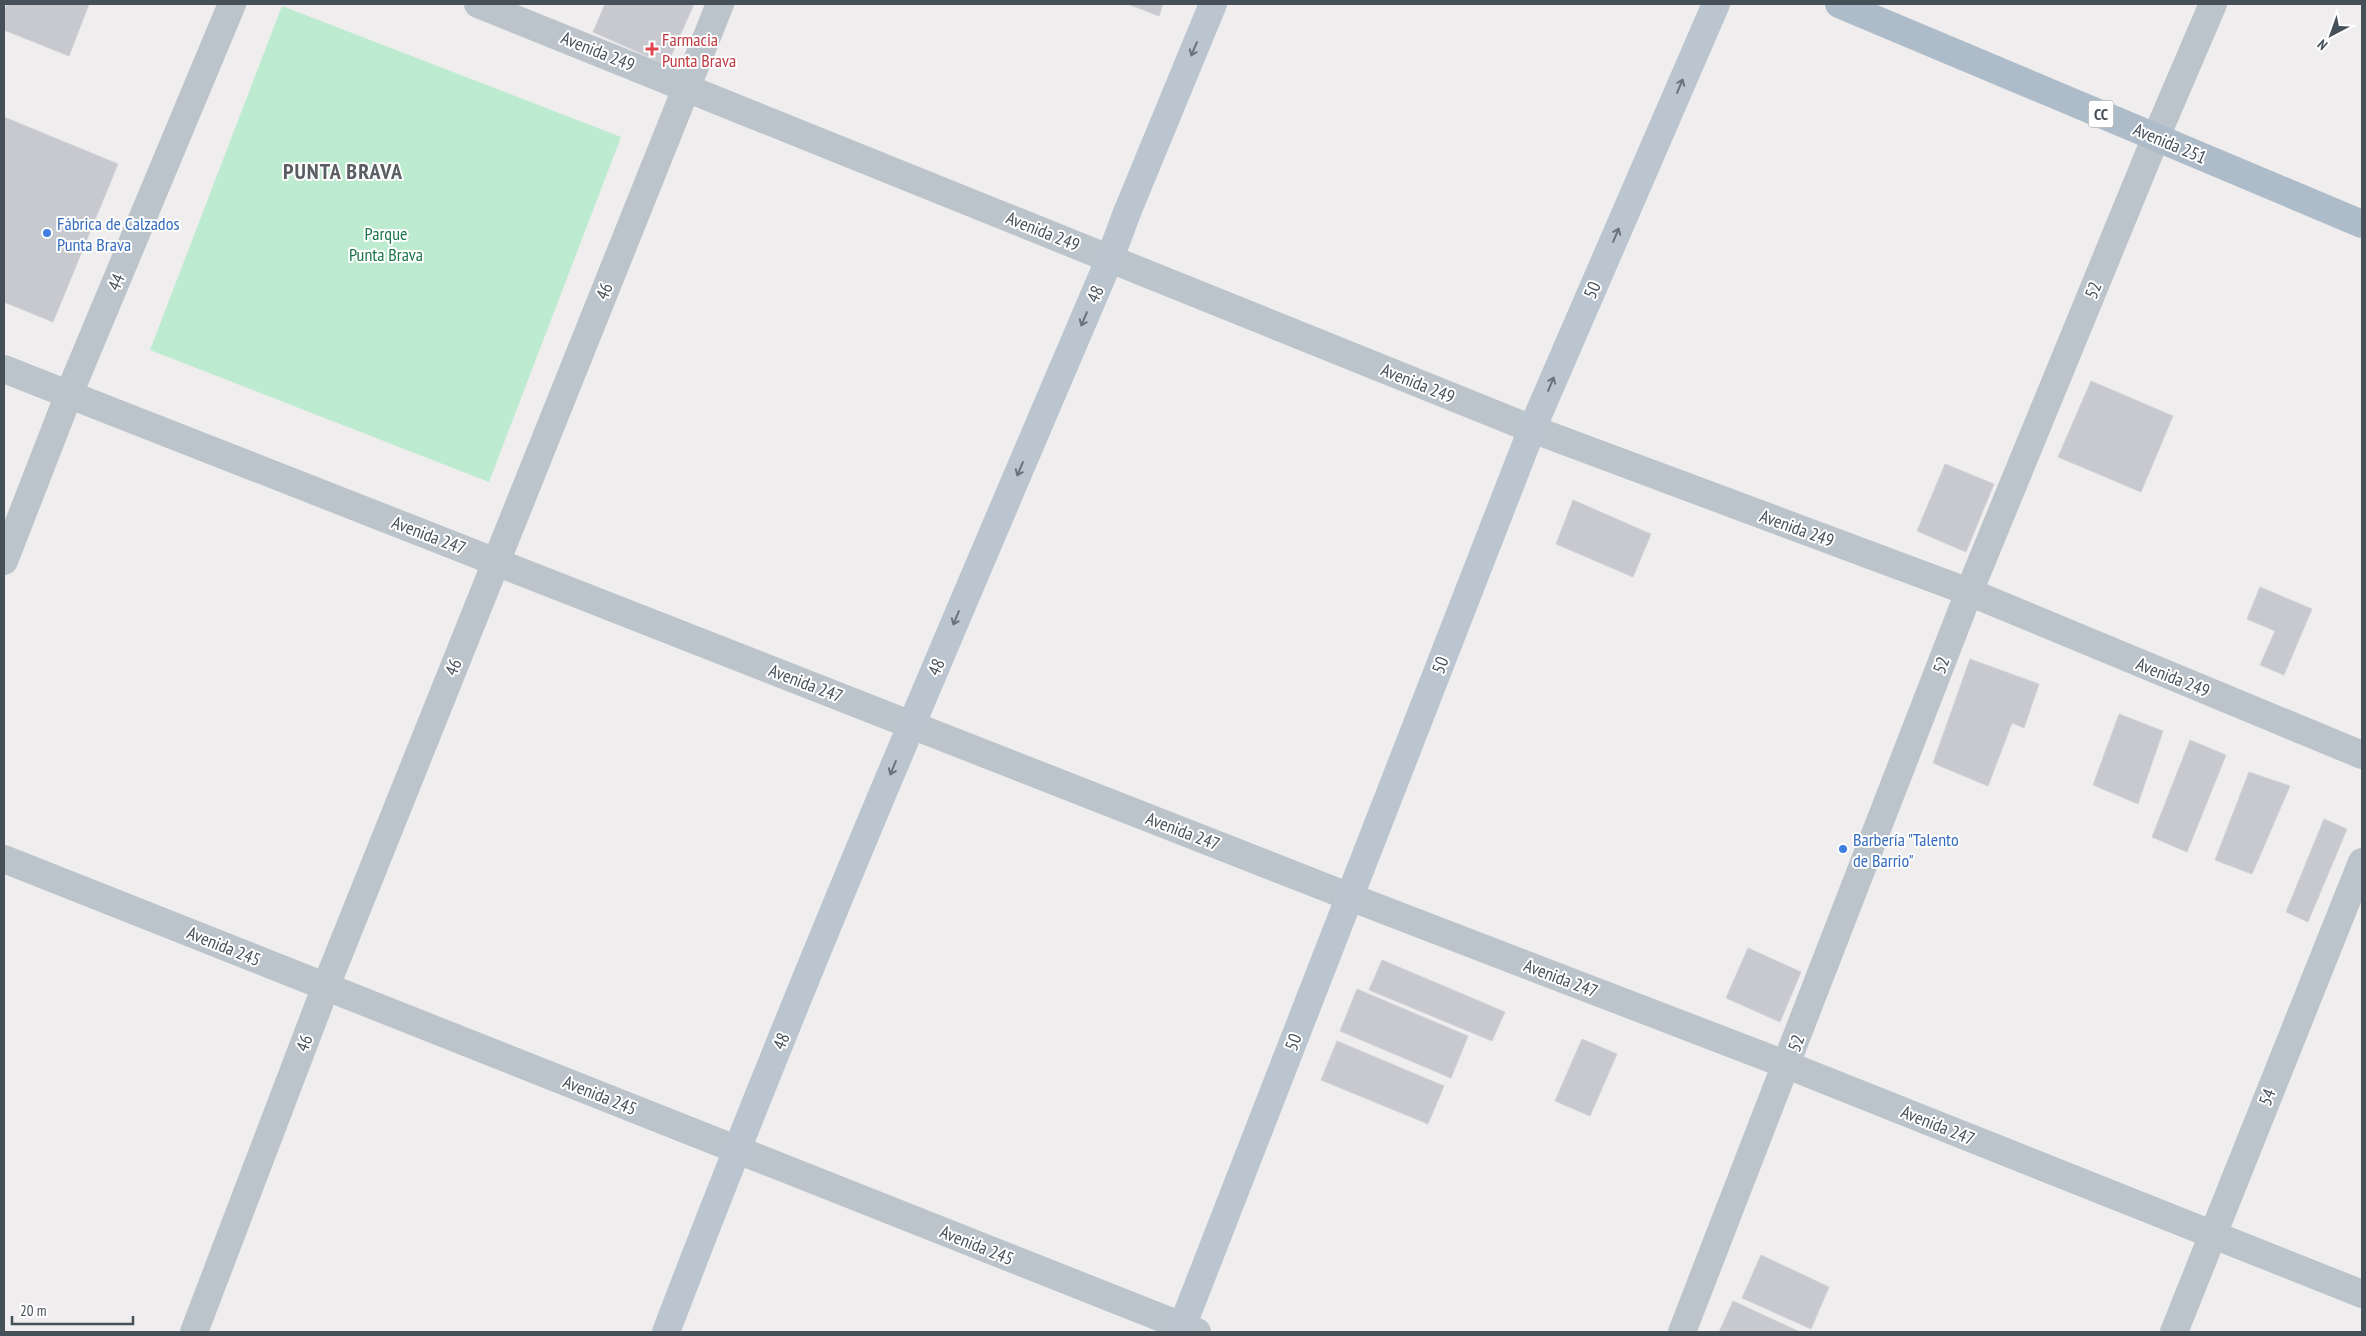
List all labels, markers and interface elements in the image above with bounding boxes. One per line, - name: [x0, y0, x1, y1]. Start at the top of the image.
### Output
- north arrow: [2306, 10, 2356, 60]
- street label: Avenida 249: [558, 26, 638, 76]
- place label: Farmacia Punta Brava: [662, 28, 736, 72]
- text: N: [2314, 36, 2331, 54]
- one-way arrow: [1189, 41, 1199, 56]
- marker: Farmacia Punta Brava: [646, 43, 658, 55]
- one-way arrow: [1676, 79, 1686, 94]
- road number: CC: [2088, 100, 2114, 128]
- street label: Avenida 251: [2130, 117, 2210, 169]
- district label: PUNTA BRAVA: [283, 157, 403, 185]
- street label: Avenida 249: [1003, 206, 1083, 256]
- place label: Fábrica de Calzados Punta Brava: [57, 212, 180, 256]
- park label: Parque Punta Brava: [349, 222, 423, 266]
- marker: Fábrica de Calzados Punta Brava: [41, 227, 53, 239]
- one-way arrow: [1611, 228, 1621, 243]
- street label: 44: [102, 270, 130, 294]
- street label: 50: [1578, 278, 1606, 302]
- street label: 52: [2079, 278, 2107, 302]
- street label: 46: [590, 279, 618, 303]
- street label: 48: [1081, 282, 1109, 306]
- one-way arrow: [1078, 311, 1088, 326]
- street label: Avenida 249: [1378, 358, 1458, 408]
- one-way arrow: [1547, 377, 1557, 392]
- one-way arrow: [1015, 461, 1025, 476]
- street label: Avenida 249: [1757, 504, 1837, 552]
- street label: Avenida 247: [389, 510, 469, 560]
- one-way arrow: [951, 610, 961, 625]
- street label: Avenida 249: [2133, 652, 2213, 702]
- street label: 50: [1426, 653, 1454, 677]
- street label: 52: [1927, 653, 1955, 677]
- street label: 46: [439, 655, 467, 679]
- street label: 48: [922, 655, 950, 679]
- street label: Avenida 247: [766, 658, 846, 708]
- one-way arrow: [888, 760, 898, 775]
- street label: Avenida 247: [1143, 806, 1223, 856]
- place label: Barbería "Talento de Barrio": [1853, 828, 1959, 872]
- marker: Barbería "Talento de Barrio": [1837, 843, 1849, 855]
- street label: Avenida 245: [184, 921, 264, 971]
- street label: Avenida 247: [1521, 953, 1601, 1003]
- street label: 48: [767, 1029, 795, 1053]
- street label: 50: [1279, 1030, 1307, 1054]
- street label: 46: [290, 1031, 318, 1055]
- street label: 52: [1782, 1031, 1810, 1055]
- street label: Avenida 245: [560, 1070, 640, 1120]
- street label: 54: [2253, 1085, 2281, 1109]
- street label: Avenida 247: [1898, 1100, 1978, 1150]
- street label: Avenida 245: [937, 1220, 1017, 1270]
- scale bar: [12, 1294, 134, 1326]
- text: 20 m: [20, 1301, 46, 1320]

